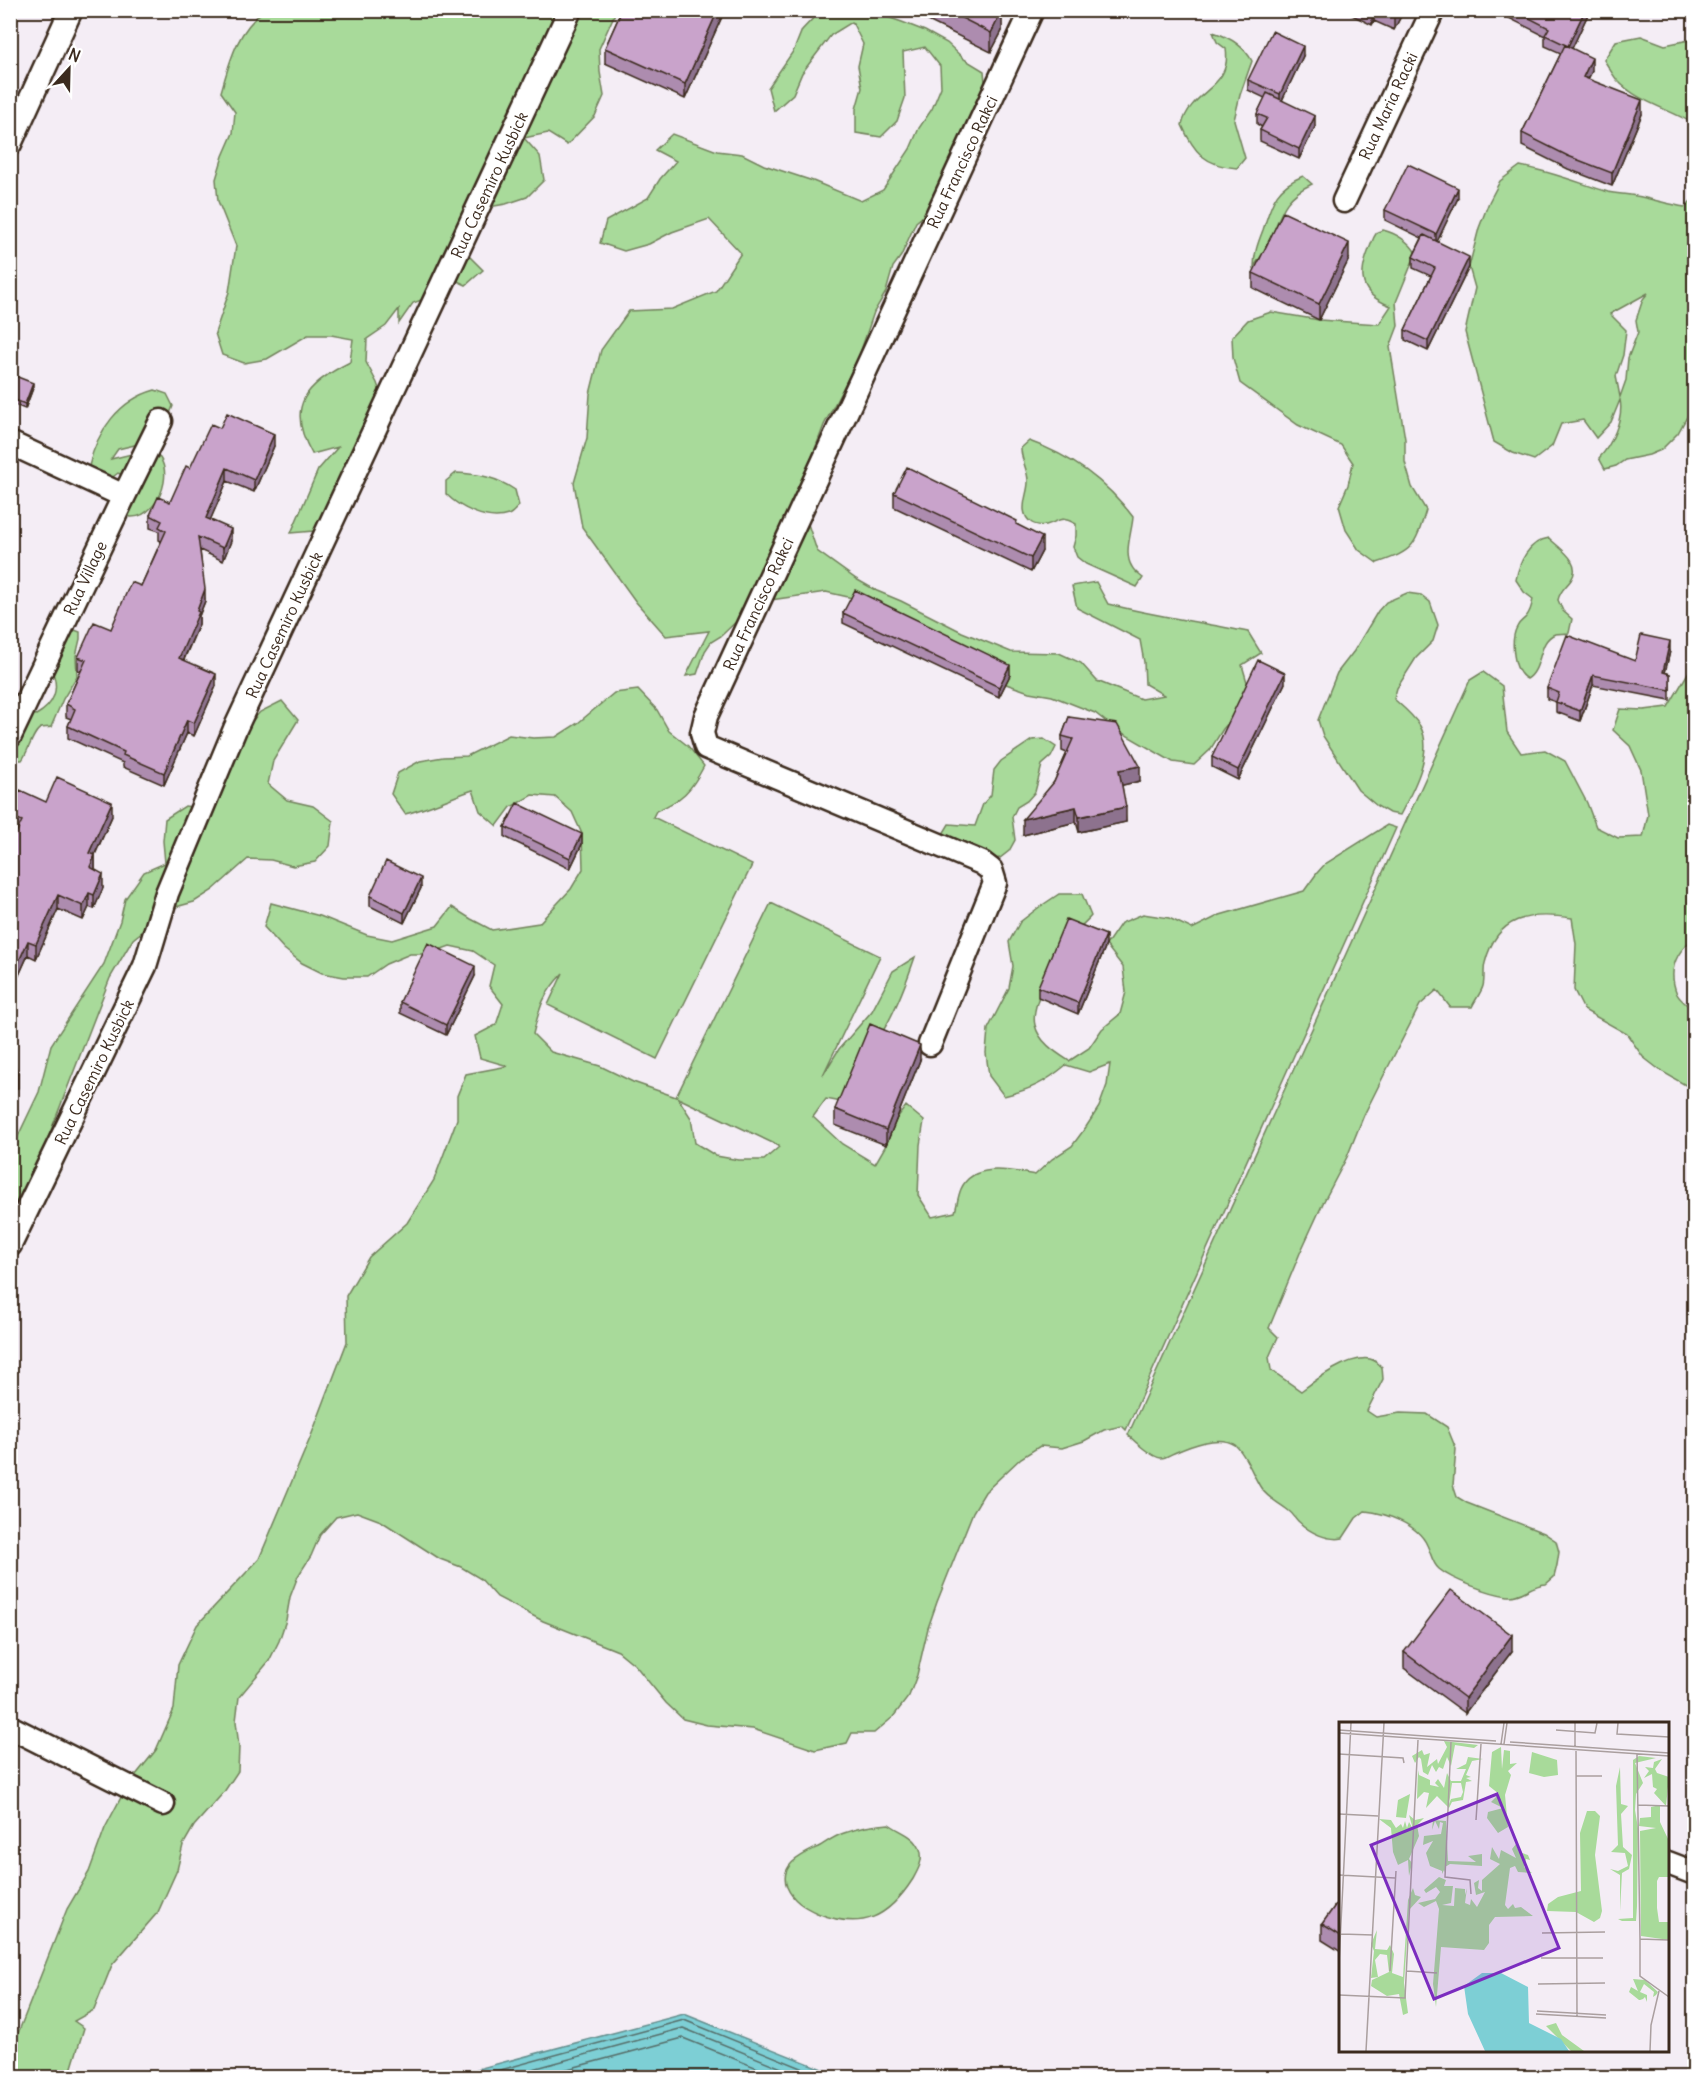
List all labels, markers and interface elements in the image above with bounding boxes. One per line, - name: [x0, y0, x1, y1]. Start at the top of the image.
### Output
- north arrow: [39, 39, 99, 99]
- text: N: [66, 44, 83, 66]
- street label: Rua Maria Racki: [1354, 49, 1422, 163]
- street label: Rua Francisco Rakci: [922, 92, 1002, 232]
- street label: Rua Casemiro Kusbick: [446, 108, 532, 262]
- street label: Rua Francisco Rakci: [718, 534, 798, 674]
- street label: Rua Village: [59, 538, 111, 618]
- street label: Rua Casemiro Kusbick: [241, 548, 327, 702]
- street label: Rua Casemiro Kusbick: [50, 996, 138, 1148]
- inset map: [1339, 1722, 1669, 2052]

